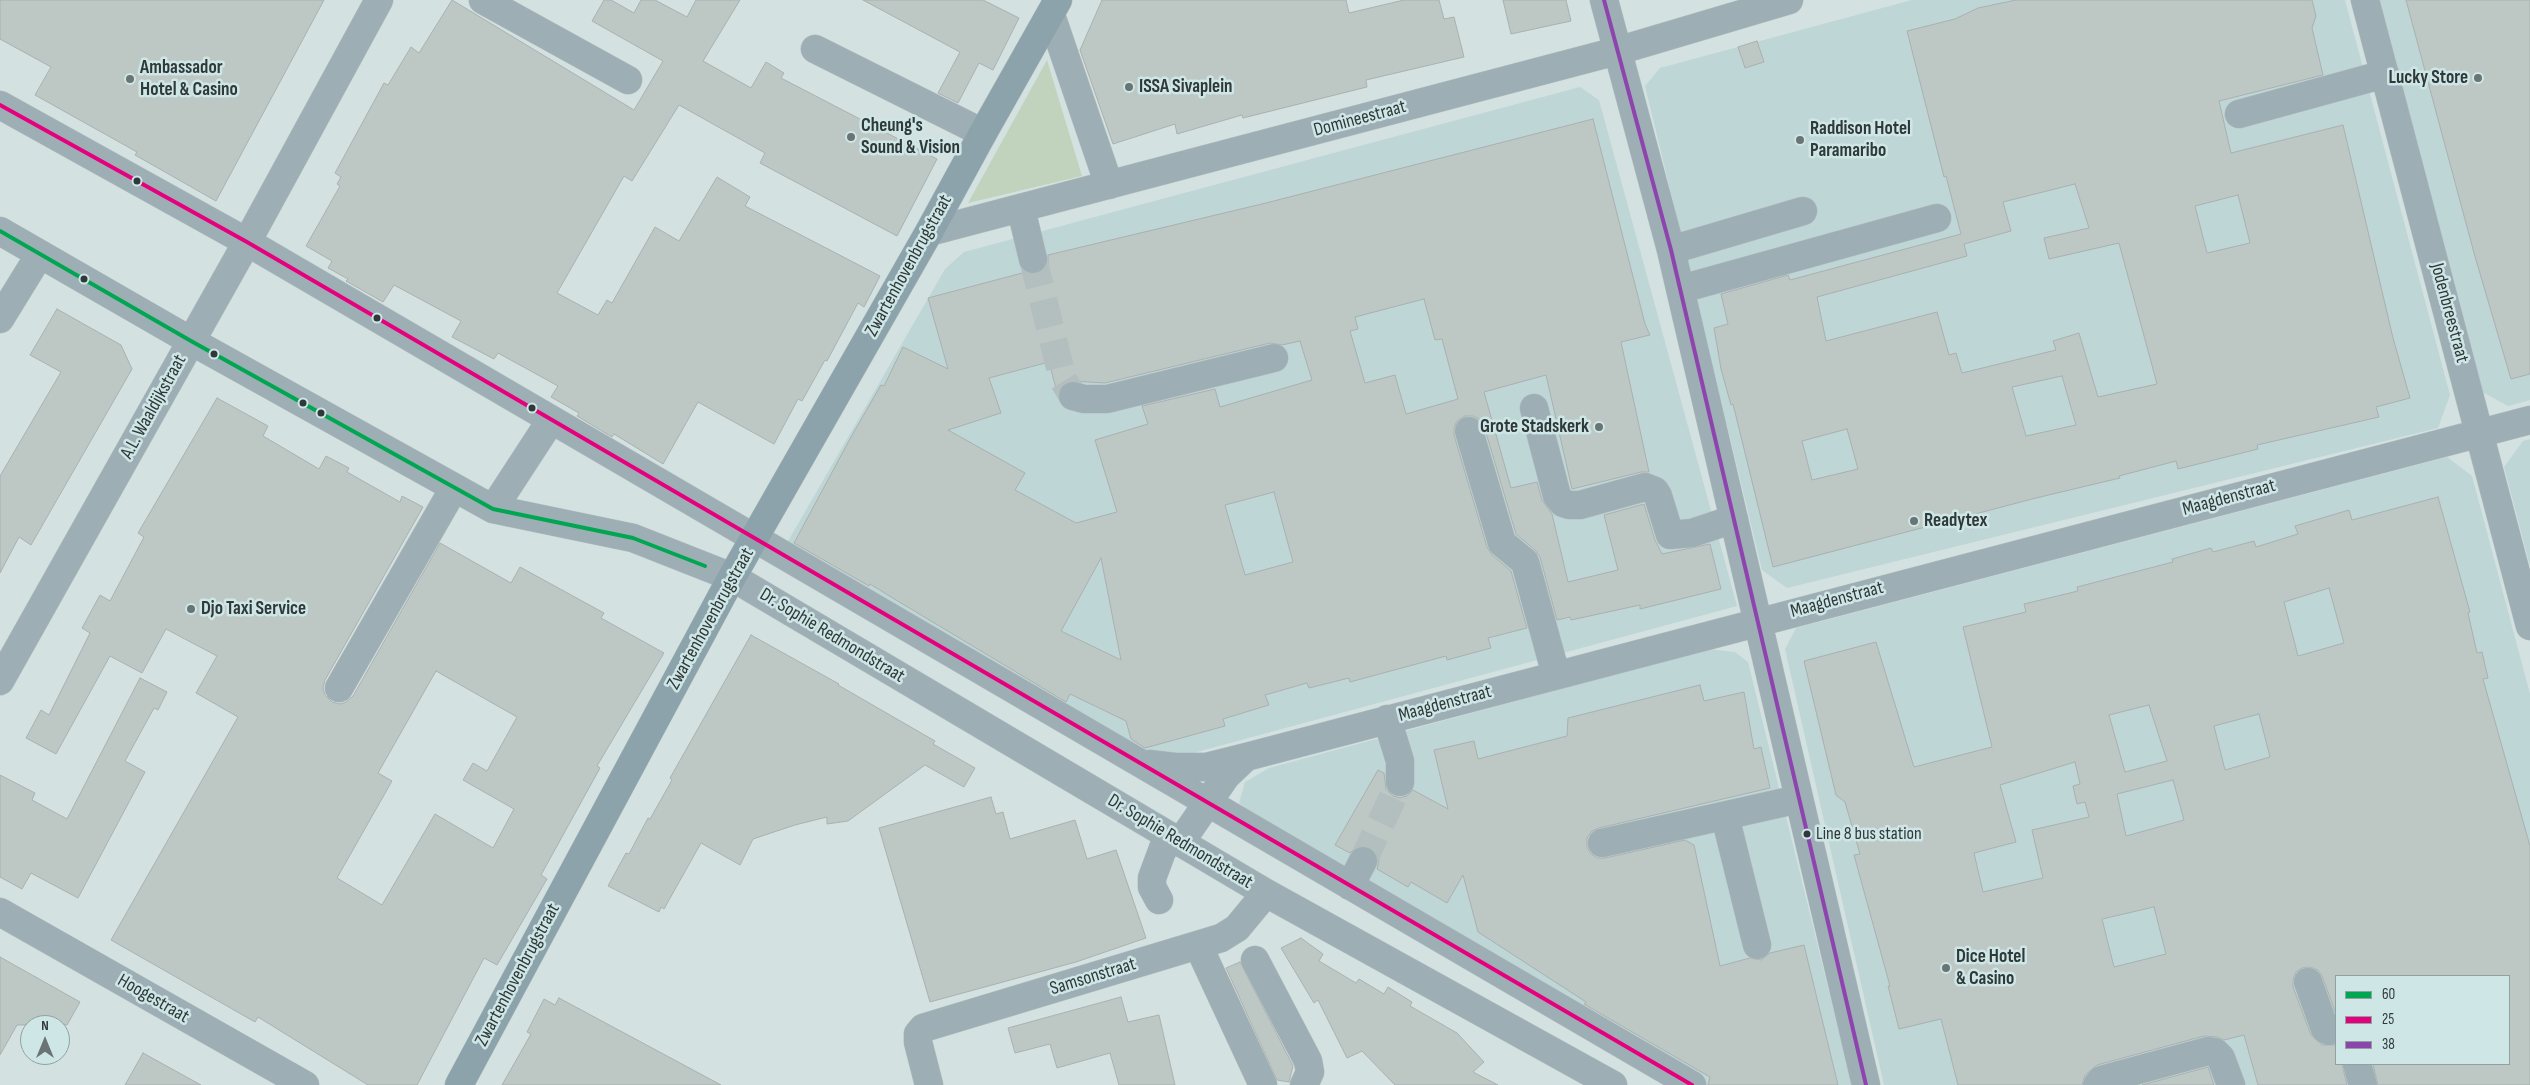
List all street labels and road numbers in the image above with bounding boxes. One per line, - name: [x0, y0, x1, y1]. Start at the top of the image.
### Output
- street label: Domineestraat: [1311, 96, 1409, 142]
- street label: Zwartenhovenbrugstraat: [861, 191, 957, 341]
- street label: Jodenbreestraat: [2425, 261, 2473, 365]
- street label: A.L. Waaldijkstraat: [116, 351, 192, 463]
- street label: Maagdenstraat: [2180, 475, 2278, 521]
- street label: Zwartenhovenbrugstraat: [663, 544, 759, 694]
- street label: Maagdenstraat: [1788, 577, 1886, 623]
- street label: Dr. Sophie Redmondstraat: [755, 584, 909, 688]
- street label: Maagdenstraat: [1396, 681, 1494, 727]
- street label: Dr. Sophie Redmondstraat: [1103, 790, 1257, 894]
- street label: Zwartenhovenbrugstraat: [471, 900, 565, 1050]
- street label: Samsonstraat: [1047, 953, 1139, 1001]
- street label: Hoogestraat: [113, 969, 193, 1029]

